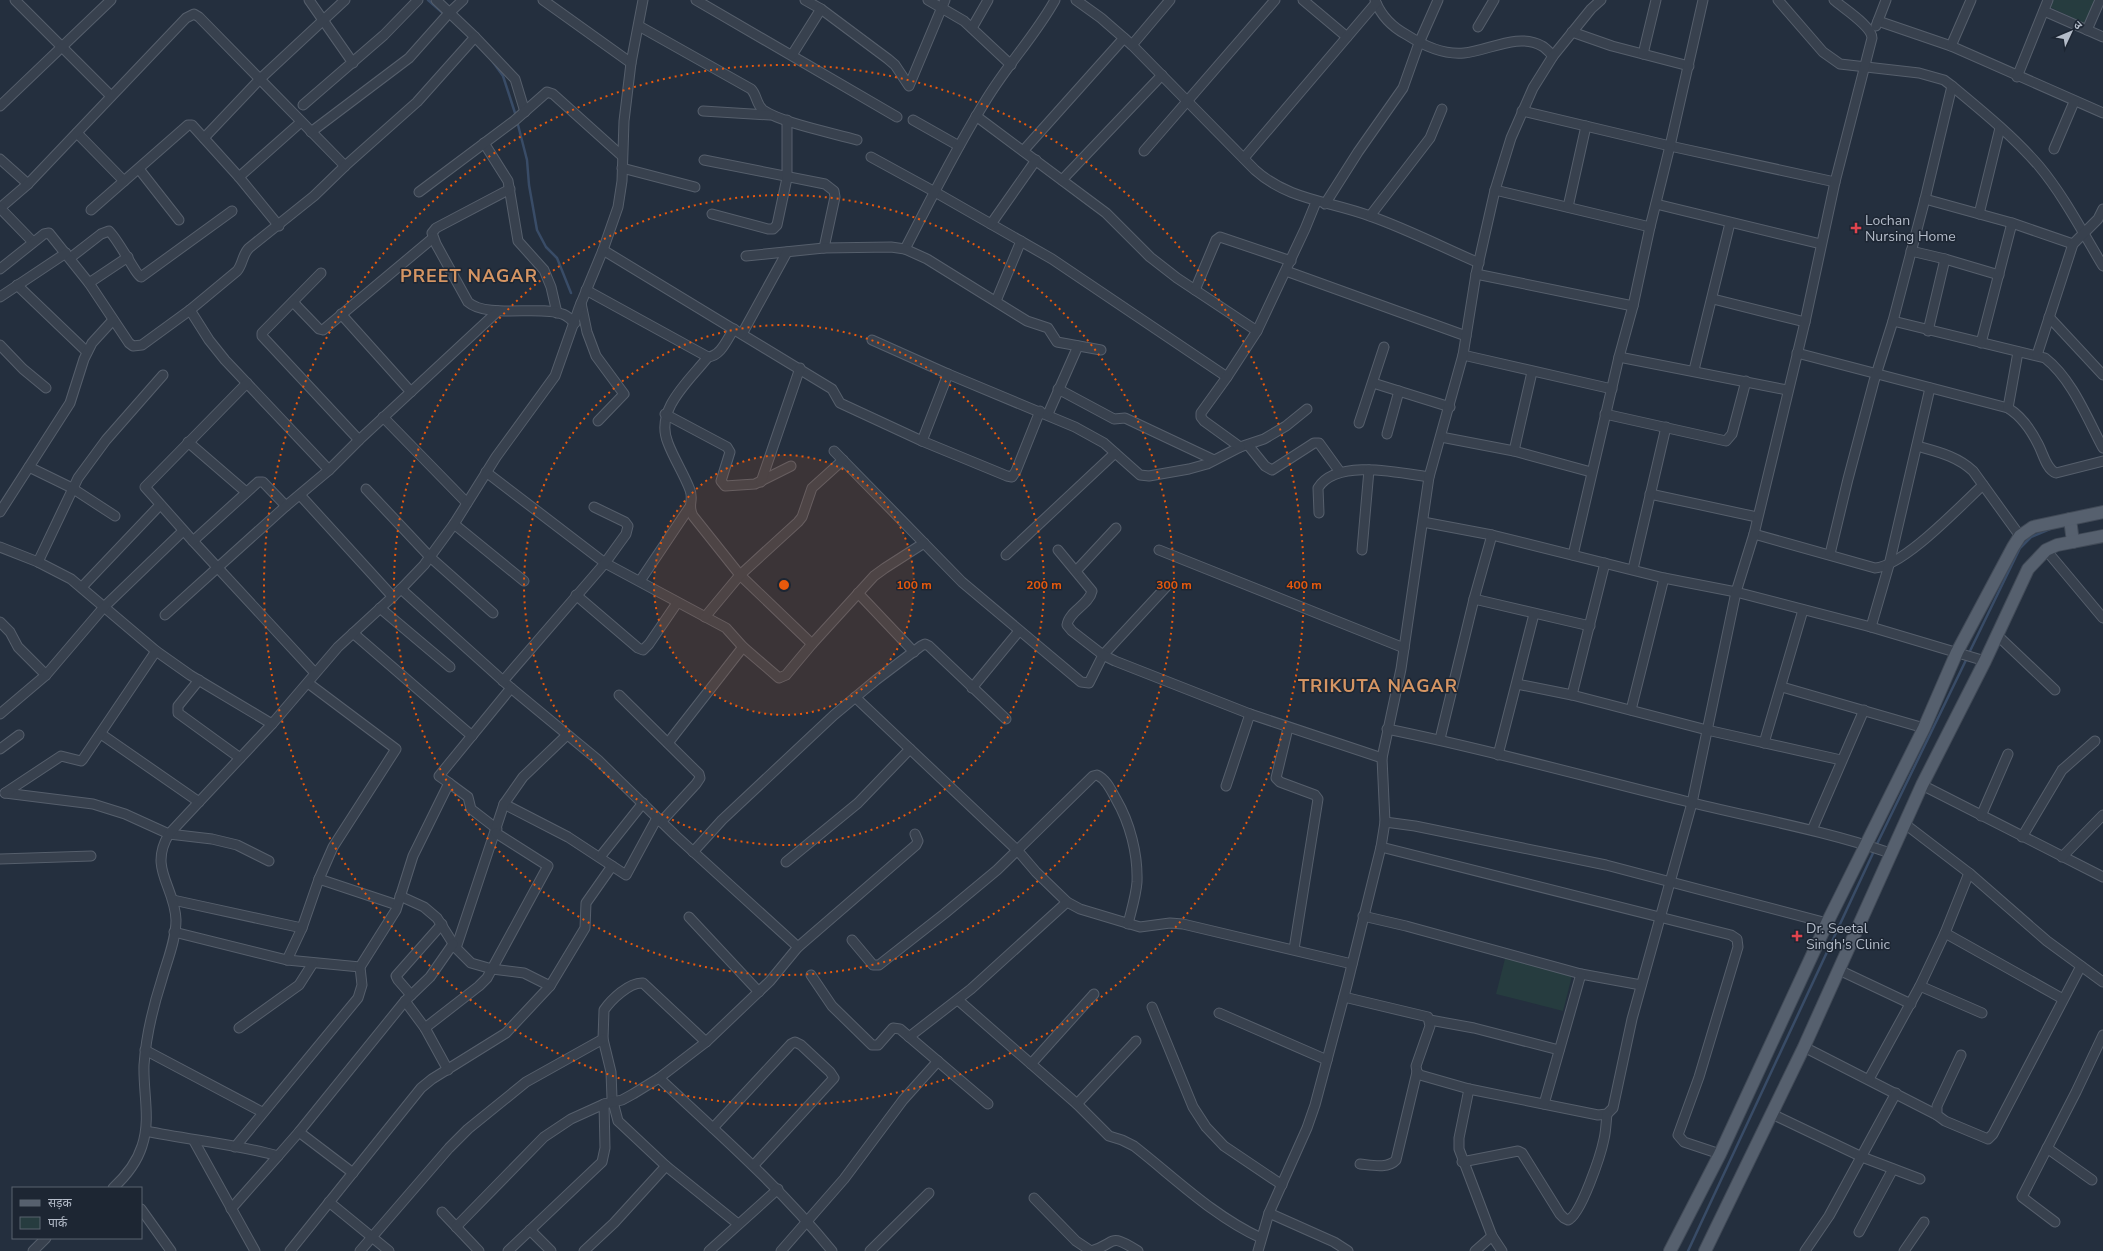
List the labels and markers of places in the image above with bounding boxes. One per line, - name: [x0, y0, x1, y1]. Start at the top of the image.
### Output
- place label: Lochan Nursing Home: [1865, 211, 1956, 246]
- marker: Lochan Nursing Home: [1850, 222, 1862, 234]
- centre of rings: [777, 578, 791, 592]
- place label: Dr. Seetal Singh's Clinic: [1806, 919, 1890, 954]
- marker: Dr. Seetal Singh's Clinic: [1791, 930, 1803, 942]

